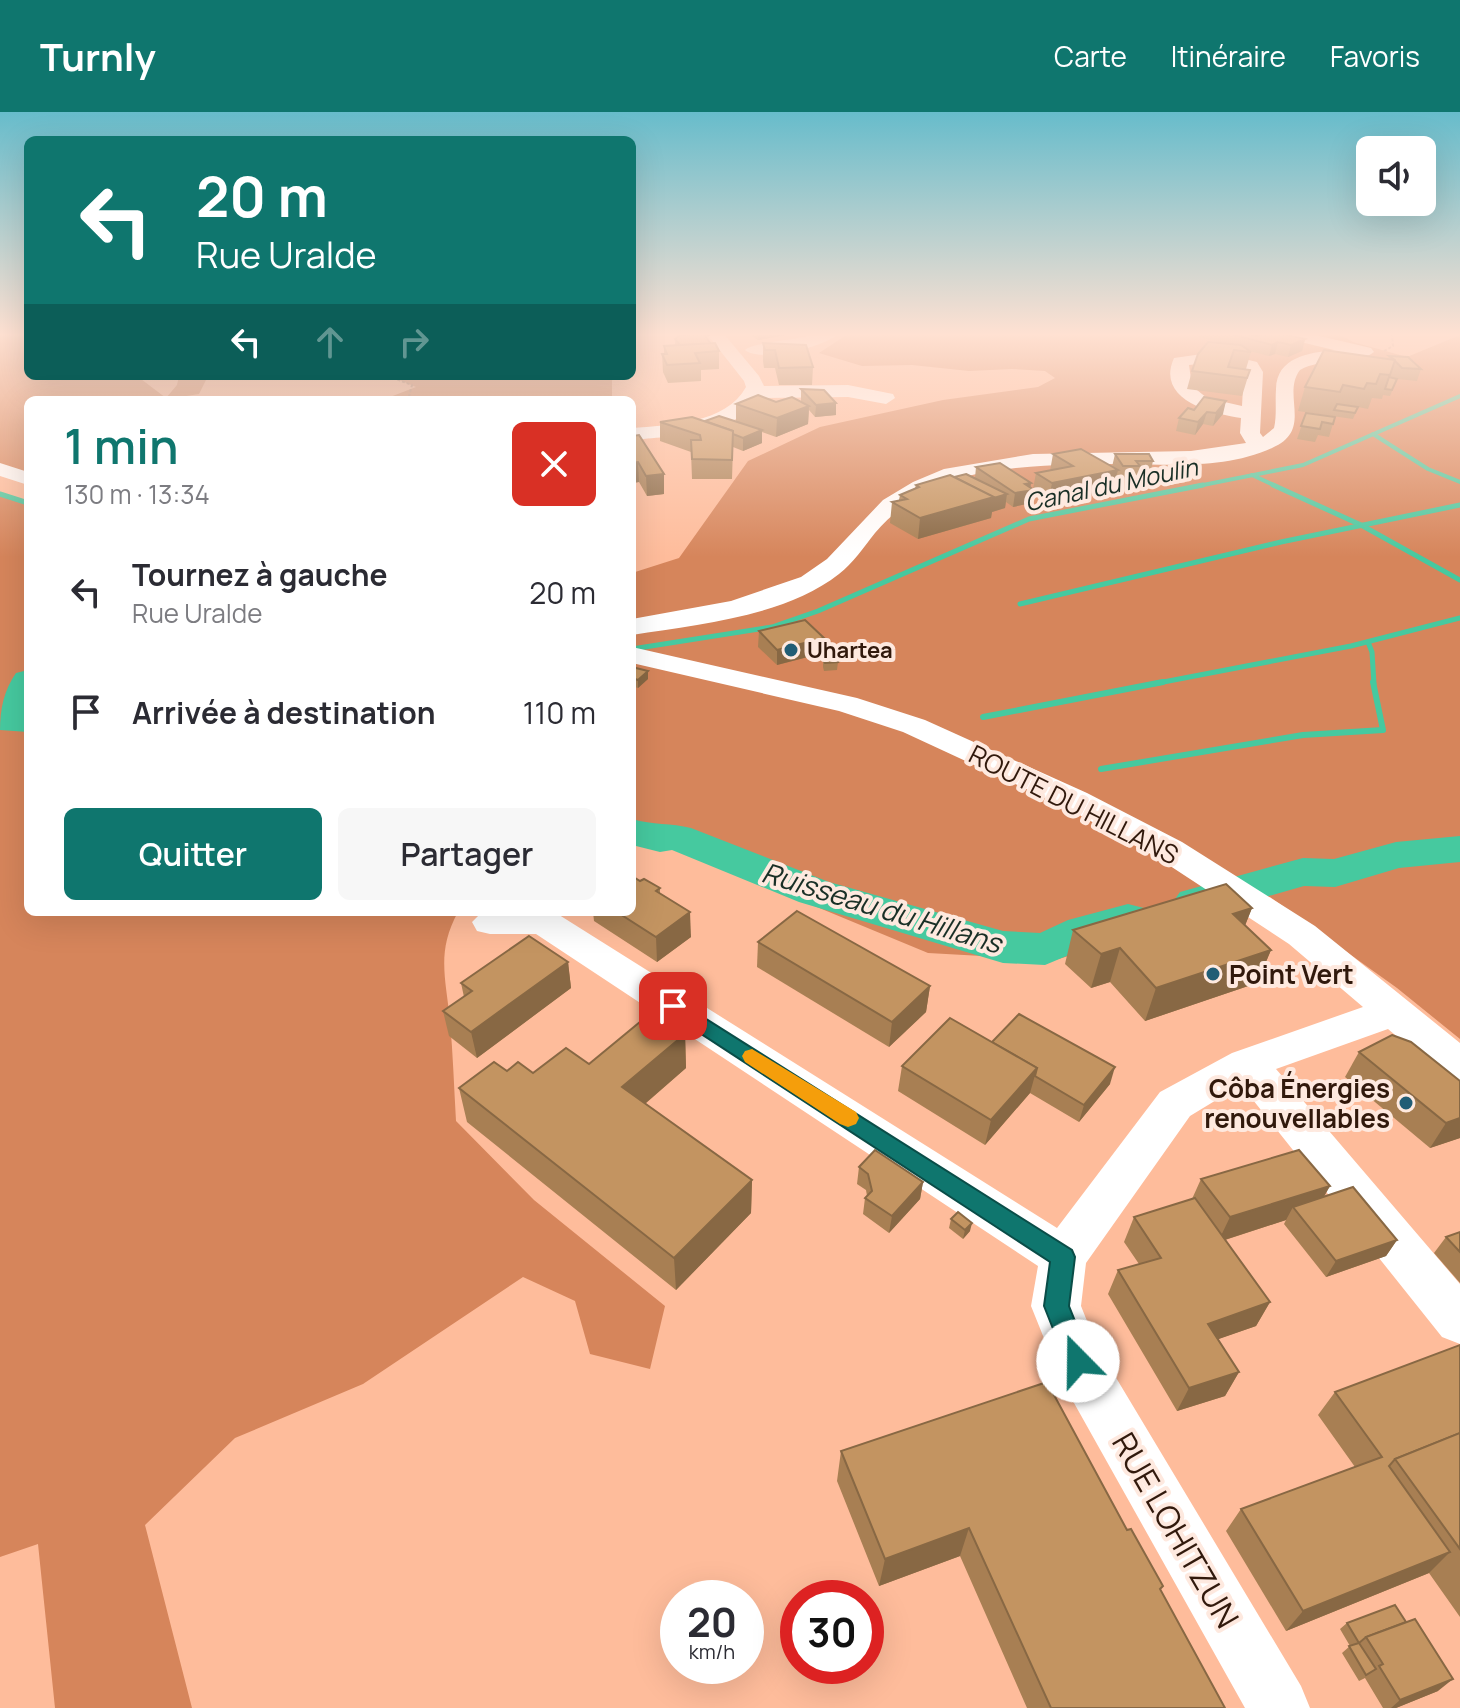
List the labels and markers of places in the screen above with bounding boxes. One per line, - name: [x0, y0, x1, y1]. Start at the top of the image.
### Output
- place label: Uhartea: [807, 635, 893, 665]
- marker: Uhartea: [782, 641, 800, 659]
- place label: Point Vert: [1229, 956, 1354, 992]
- marker: Point Vert: [1204, 965, 1222, 983]
- pin: [639, 972, 707, 1040]
- place label: Côba Énergies renouvellables: [1204, 1070, 1390, 1136]
- marker: Côba Énergies renouvellables: [1397, 1094, 1415, 1112]

